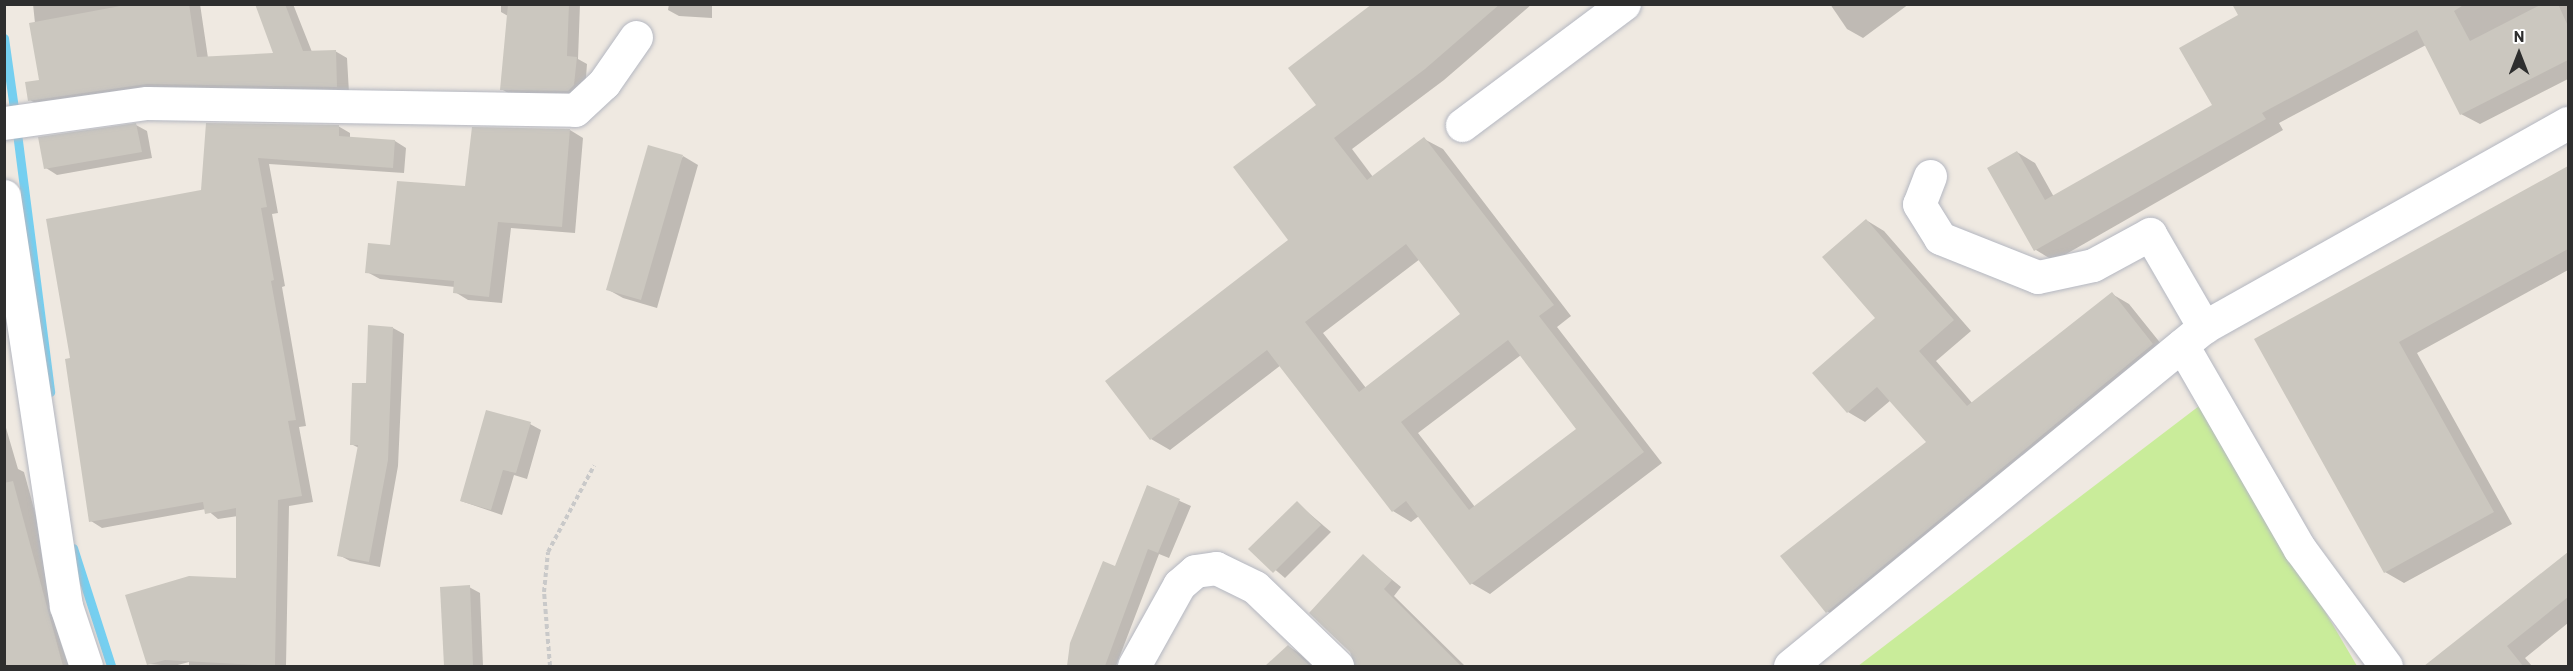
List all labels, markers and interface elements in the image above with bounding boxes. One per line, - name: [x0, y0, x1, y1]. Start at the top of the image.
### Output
- north arrow: [2489, 24, 2549, 84]
- text: N: [2514, 26, 2524, 45]

